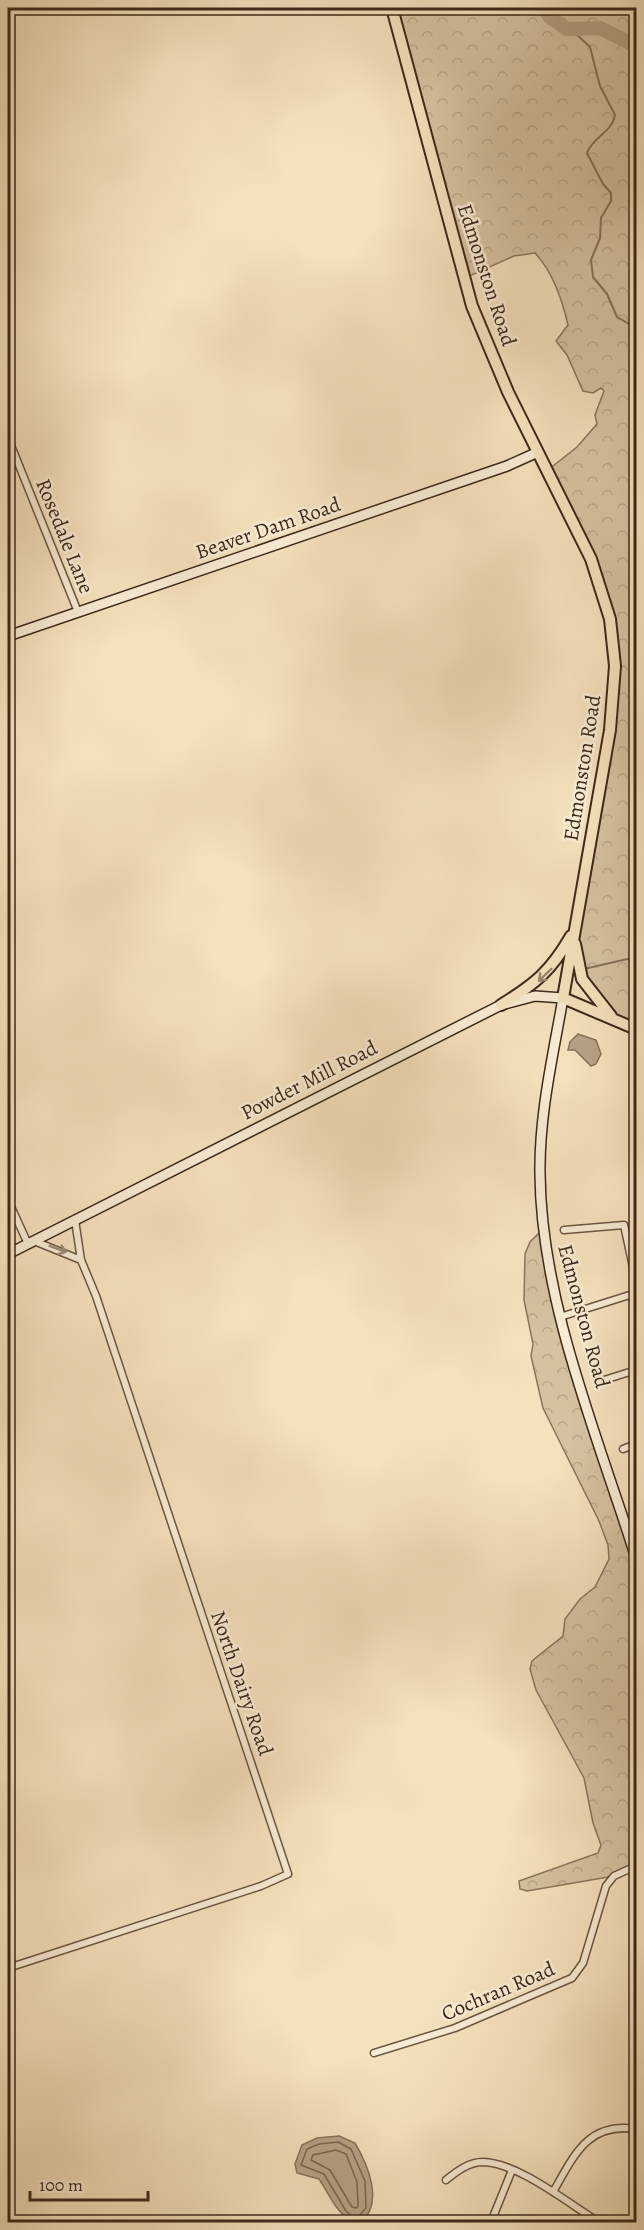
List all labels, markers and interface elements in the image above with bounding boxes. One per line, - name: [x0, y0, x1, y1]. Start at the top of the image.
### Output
- street label: Edmonston Road: [451, 200, 523, 350]
- street label: Rosedale Lane: [29, 474, 101, 598]
- street label: Beaver Dam Road: [192, 490, 345, 566]
- street label: Edmonston Road: [557, 692, 608, 843]
- one-way arrow: [537, 968, 552, 982]
- street label: Powder Mill Road: [236, 1033, 383, 1126]
- street label: Edmonston Road: [551, 1241, 617, 1392]
- one-way arrow: [48, 1245, 67, 1256]
- street label: North Dairy Road: [204, 1607, 280, 1760]
- street label: Cochran Road: [437, 1954, 560, 2027]
- scale bar: [30, 2164, 148, 2202]
- text: 100 m: [39, 2173, 83, 2197]

